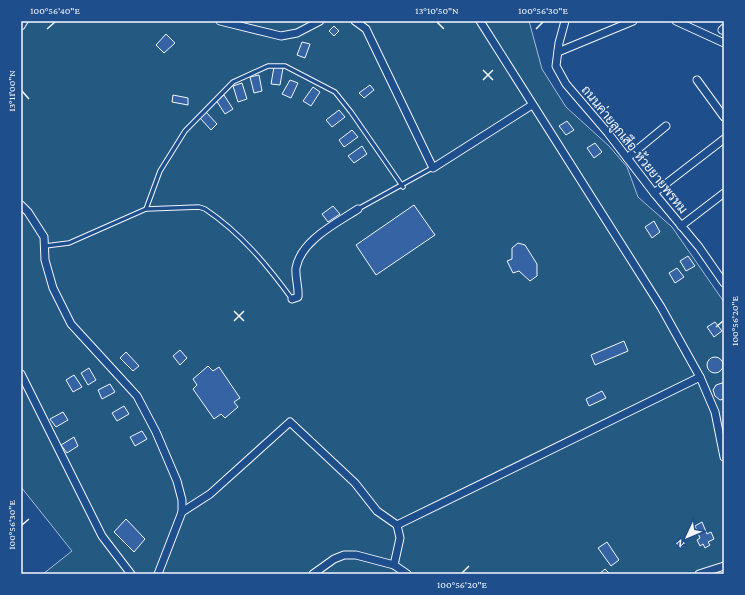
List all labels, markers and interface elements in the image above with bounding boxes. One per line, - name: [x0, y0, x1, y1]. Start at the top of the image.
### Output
- text: 100°56'40"E: [30, 5, 80, 16]
- text: 13°10'50"N: [415, 5, 459, 16]
- text: 100°56'30"E: [518, 5, 568, 16]
- text: 13°11'00"N: [6, 70, 17, 112]
- street label: ถนนค่ายลูกเสึอ-ห้วยยายพรหม: [577, 81, 692, 218]
- text: 100°56'20"E: [729, 295, 740, 346]
- text: 100°56'30"E: [6, 500, 17, 550]
- north arrow: [667, 517, 707, 557]
- text: N: [673, 537, 687, 551]
- text: 100°56'20"E: [437, 579, 488, 590]

